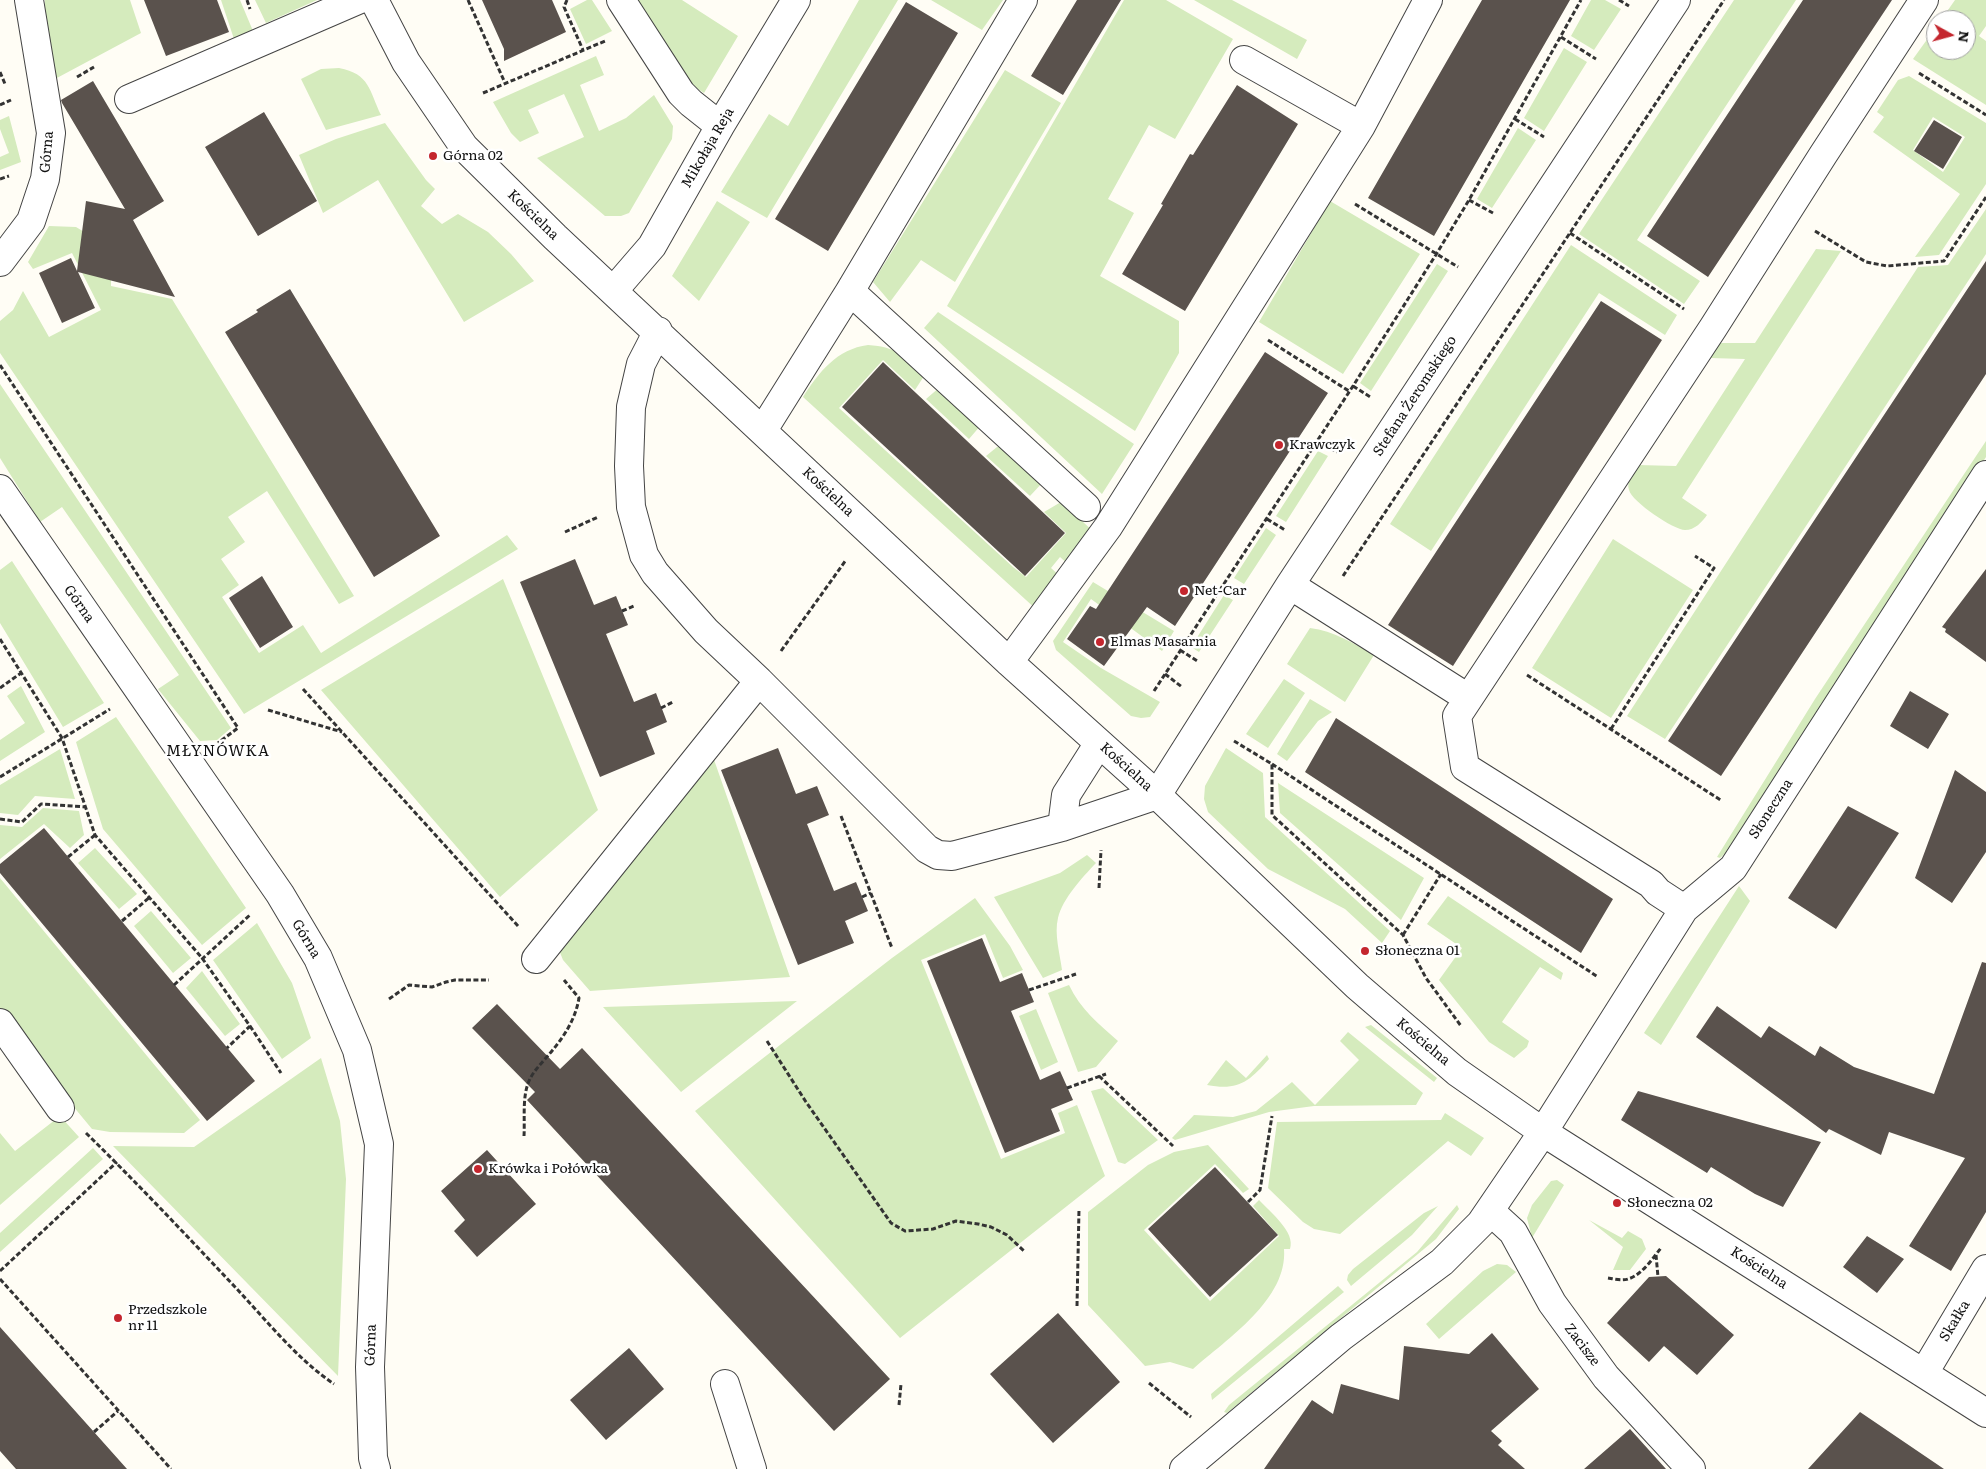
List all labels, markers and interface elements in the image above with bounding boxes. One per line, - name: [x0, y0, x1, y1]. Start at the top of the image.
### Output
- north arrow: [1926, 10, 1976, 60]
- text: N: [1954, 30, 1976, 44]
- street label: Mikołaja Reja: [678, 105, 738, 191]
- street label: Górna: [37, 130, 57, 174]
- place label: Górna 02: [443, 148, 503, 164]
- marker: Górna 02: [427, 150, 439, 162]
- street label: Kościelna: [504, 186, 562, 244]
- street label: Stefana Żeromskiego: [1370, 333, 1460, 459]
- place label: Krawczyk: [1289, 437, 1355, 453]
- marker: Krawczyk: [1273, 439, 1285, 451]
- street label: Kościelna: [799, 464, 857, 520]
- street label: Górna: [60, 582, 98, 626]
- place label: Net-Car: [1194, 583, 1246, 599]
- marker: Net-Car: [1178, 585, 1190, 597]
- place label: Elmas Masarnia: [1110, 634, 1217, 650]
- marker: Elmas Masarnia: [1094, 636, 1106, 648]
- street label: Kościelna: [1096, 739, 1156, 795]
- district label: MŁYNÓWKA: [165, 743, 271, 761]
- street label: Słoneczna: [1745, 776, 1797, 842]
- street label: Górna: [288, 917, 324, 961]
- place label: Słoneczna 01: [1375, 943, 1460, 959]
- marker: Słoneczna 01: [1359, 945, 1371, 957]
- street label: Kościelna: [1393, 1015, 1453, 1069]
- place label: Krówka i Połówka: [488, 1161, 608, 1177]
- marker: Krówka i Połówka: [472, 1163, 484, 1175]
- place label: Słoneczna 02: [1627, 1195, 1713, 1211]
- marker: Słoneczna 02: [1611, 1197, 1623, 1209]
- street label: Kościelna: [1727, 1243, 1791, 1293]
- street label: Skałka: [1936, 1297, 1974, 1345]
- place label: Przedszkole nr 11: [128, 1302, 207, 1334]
- marker: Przedszkole nr 11: [112, 1312, 124, 1324]
- street label: Zacisze: [1561, 1321, 1603, 1369]
- street label: Górna: [362, 1324, 380, 1366]

